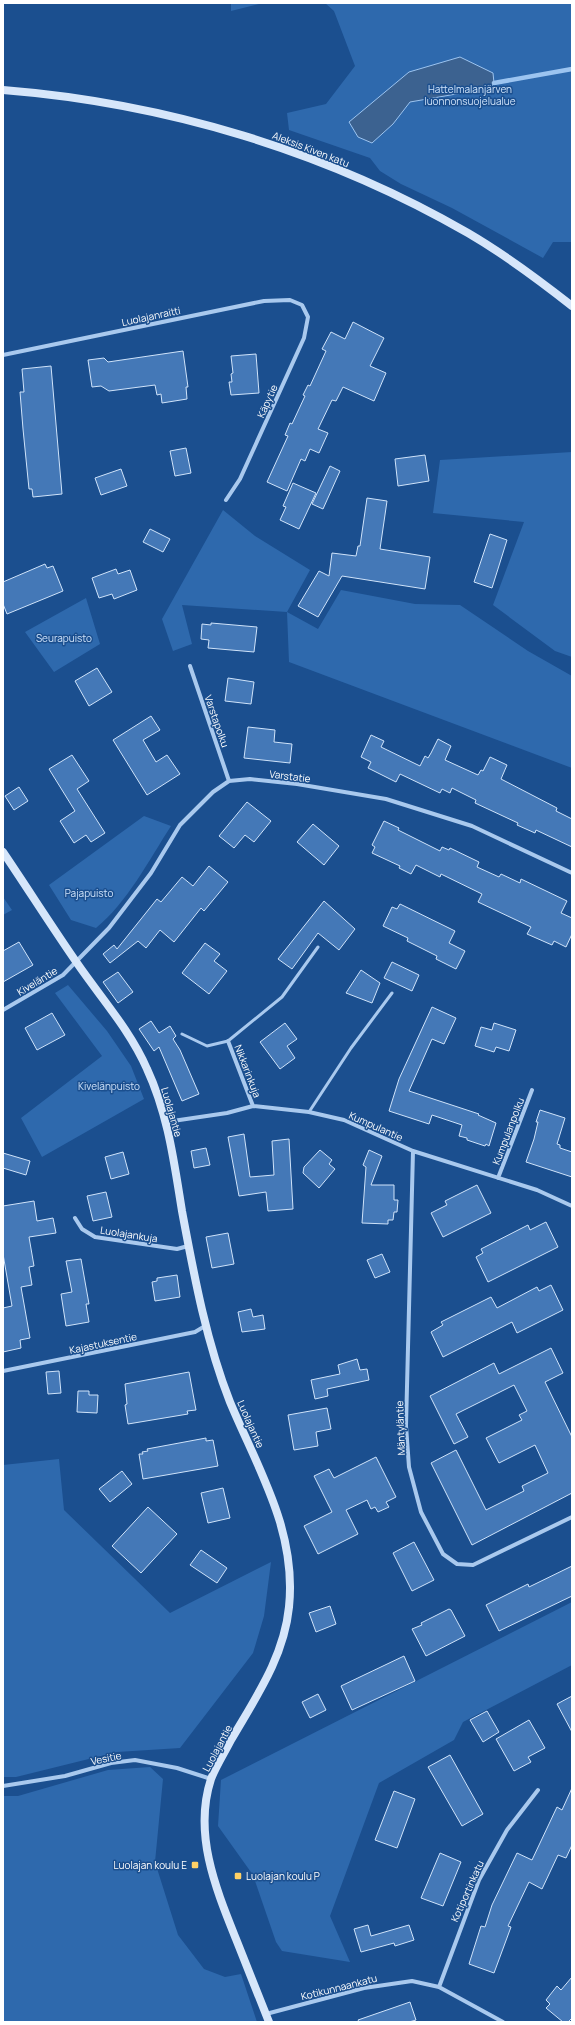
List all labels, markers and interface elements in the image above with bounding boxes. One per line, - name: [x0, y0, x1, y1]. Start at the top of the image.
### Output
- park label: Hattelmalanjärven luonnonsuojelualue: [424, 82, 516, 108]
- street label: Aleksis Kiven katu: [270, 128, 352, 170]
- street label: Luolajanraitti: [120, 303, 182, 329]
- street label: Käpytie: [253, 382, 281, 420]
- park label: Seurapuisto: [36, 631, 92, 645]
- street label: Varstapolku: [202, 693, 232, 749]
- street label: Varstatie: [269, 767, 312, 785]
- park label: Pajapuisto: [65, 886, 113, 900]
- street label: Kiveläntie: [14, 963, 60, 999]
- street label: Nikkarinkuja: [232, 1043, 264, 1099]
- park label: Kivelänpuisto: [78, 1079, 140, 1093]
- street label: Luolajantie: [158, 1086, 186, 1139]
- street label: Kumpulanpolku: [489, 1095, 527, 1167]
- street label: Kumpulantie: [347, 1108, 405, 1144]
- street label: Luolajankuja: [99, 1223, 159, 1245]
- street label: Kajastuksentie: [68, 1329, 138, 1357]
- street label: Luolajantie: [234, 1398, 268, 1450]
- street label: Mäntyläntie: [392, 1400, 408, 1456]
- street label: Luolajantie: [199, 1722, 235, 1774]
- street label: Vesitie: [89, 1748, 123, 1768]
- place label: Luolajan koulu E: [113, 1858, 187, 1872]
- street label: Kotiportinkatu: [447, 1858, 487, 1924]
- marker: Luolajan koulu E: [190, 1860, 200, 1870]
- place label: Luolajan koulu P: [246, 1869, 320, 1883]
- marker: Luolajan koulu P: [233, 1871, 243, 1881]
- street label: Kotikunnaankatu: [299, 1971, 379, 2003]

